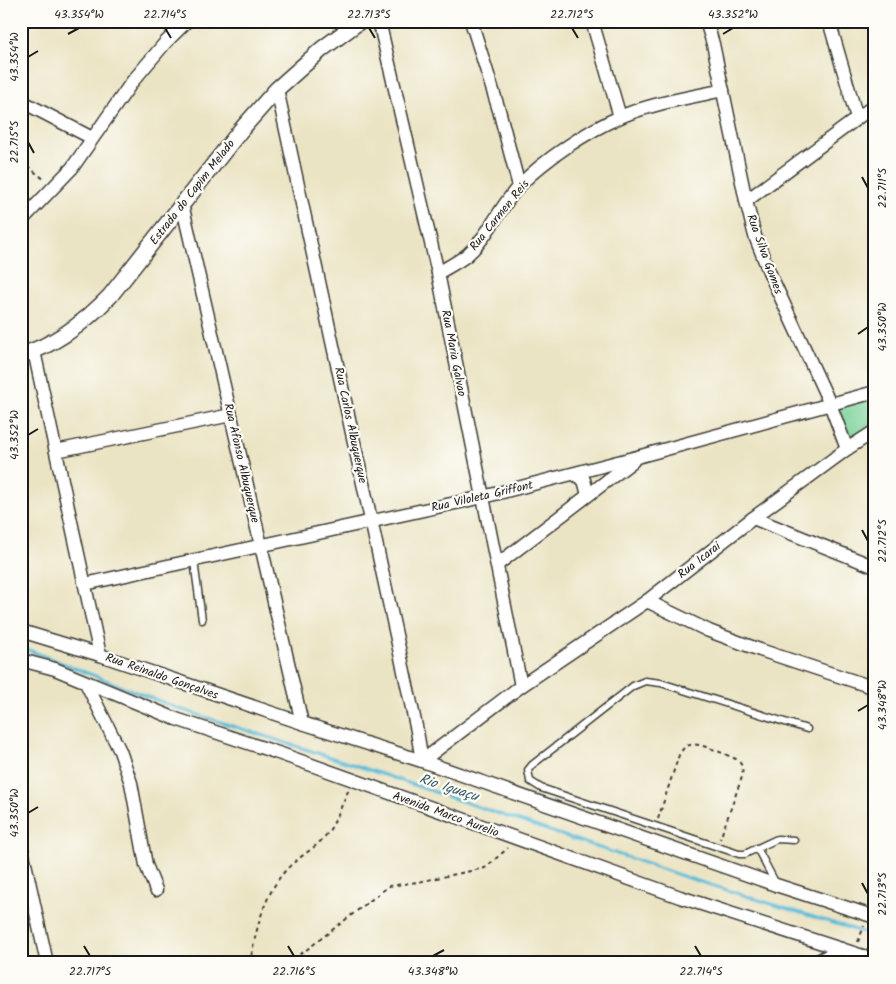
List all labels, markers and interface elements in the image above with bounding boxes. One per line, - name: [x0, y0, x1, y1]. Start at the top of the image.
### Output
- text: 43.354°W: [54, 5, 104, 24]
- text: 22.714°S: [143, 5, 187, 24]
- text: 22.713°S: [347, 5, 391, 24]
- text: 22.712°S: [550, 5, 594, 24]
- text: 43.352°W: [708, 5, 758, 24]
- text: 43.354°W: [5, 32, 24, 82]
- text: 22.715°S: [5, 120, 24, 163]
- street label: Estrada do Capim Melado: [145, 135, 240, 249]
- text: 22.711°S: [873, 167, 892, 208]
- street label: Rua Carmen Reis: [465, 176, 534, 255]
- street label: Rua Silva Gomes: [741, 212, 788, 297]
- text: 43.350°W: [873, 302, 892, 352]
- street label: Rua Maria Galvao: [436, 308, 471, 398]
- street label: Rua Carlos Albuquerque: [329, 365, 372, 486]
- street label: Rua Afonso Albuquerque: [219, 401, 265, 525]
- text: 43.352°W: [5, 410, 24, 460]
- street label: Rua Viloleta Griffont: [429, 475, 535, 517]
- text: 22.712°S: [873, 519, 892, 563]
- street label: Rua Icarai: [674, 537, 726, 583]
- street label: Rua Reinaldo Gonçalves: [103, 648, 221, 705]
- text: 43.348°W: [873, 680, 892, 730]
- water label: Rio Iguaçu: [416, 768, 483, 808]
- street label: Avenida Marco Aurelio: [390, 786, 502, 843]
- text: 43.350°W: [5, 788, 24, 838]
- text: 22.713°S: [873, 872, 892, 916]
- text: 22.717°S: [69, 962, 112, 981]
- text: 22.716°S: [272, 962, 316, 981]
- text: 43.348°W: [408, 962, 458, 981]
- text: 22.714°S: [679, 962, 723, 981]

